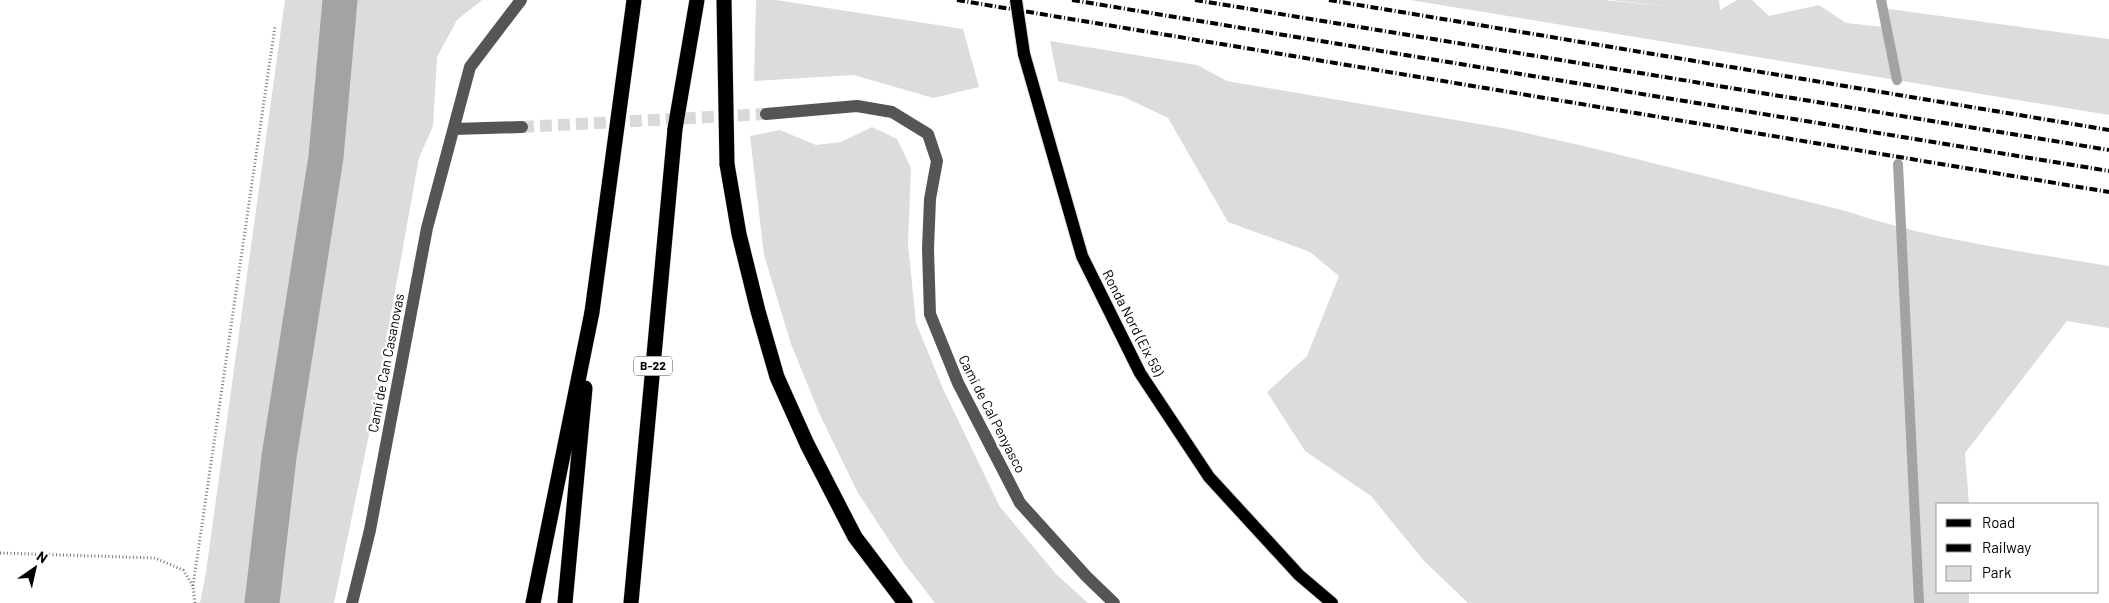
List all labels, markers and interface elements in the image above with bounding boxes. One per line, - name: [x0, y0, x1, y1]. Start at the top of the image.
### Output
- street label: Ronda Nord (Eix 59): [1099, 267, 1168, 379]
- street label: Camí de Can Casanovas: [364, 292, 407, 434]
- street label: Camí de Cal Penyasco: [955, 352, 1030, 476]
- road number: B-22: [634, 356, 672, 376]
- legend: [1936, 503, 2099, 593]
- text: Road: [1982, 513, 2015, 531]
- text: Railway: [1982, 538, 2031, 556]
- north arrow: [10, 543, 60, 593]
- text: N: [34, 547, 51, 566]
- text: Park: [1982, 563, 2012, 581]

